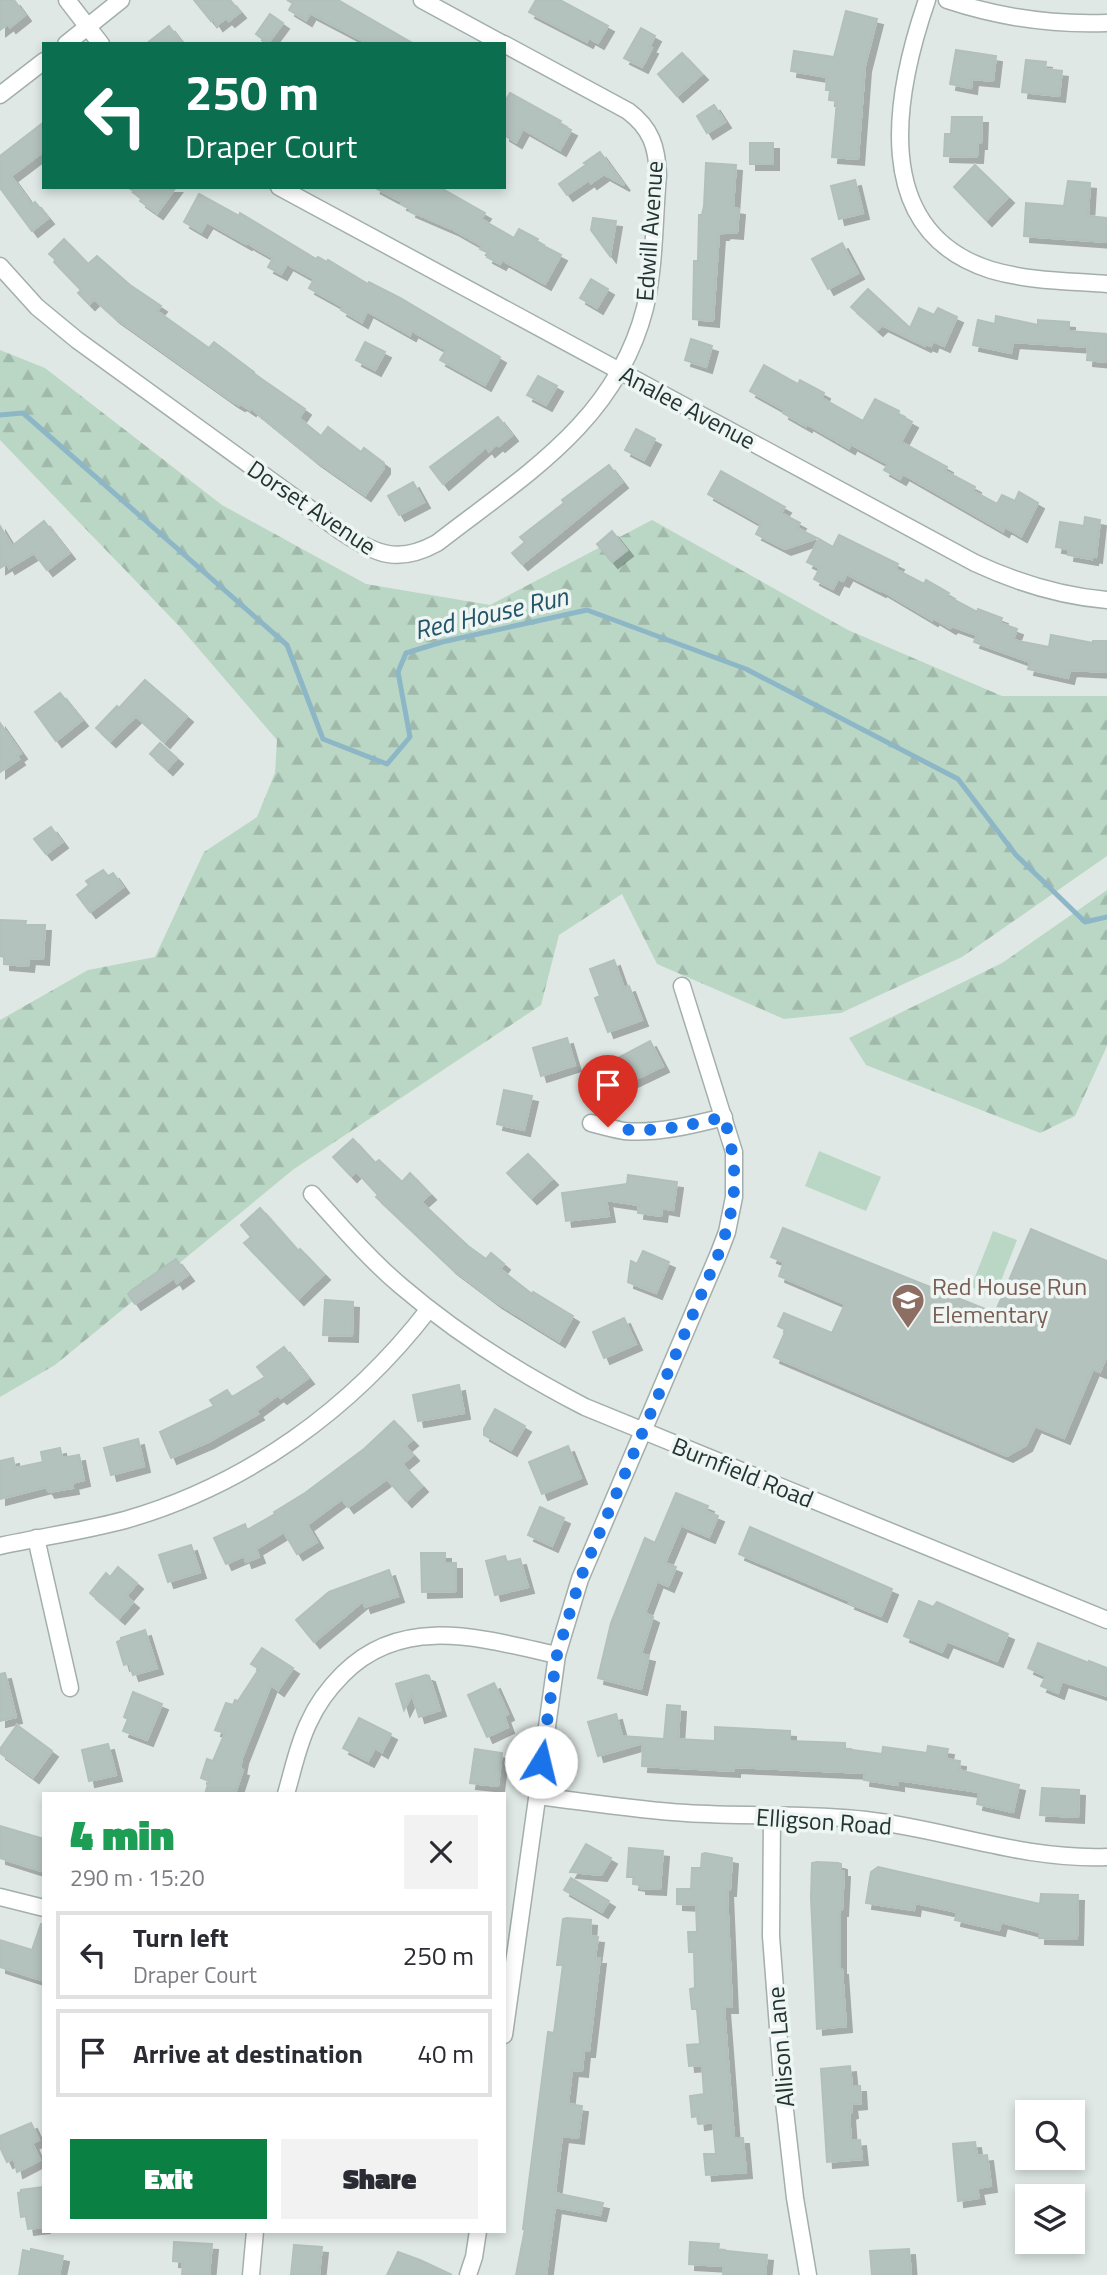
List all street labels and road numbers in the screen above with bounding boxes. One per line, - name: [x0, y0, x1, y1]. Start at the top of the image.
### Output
- street label: Edwill Avenue: [626, 160, 672, 302]
- street label: Analee Avenue: [614, 356, 762, 458]
- street label: Dorset Avenue: [240, 451, 384, 563]
- street label: Burnfield Road: [667, 1427, 819, 1517]
- street label: Elligson Road: [755, 1798, 893, 1844]
- street label: Allison Lane: [757, 1985, 803, 2109]

